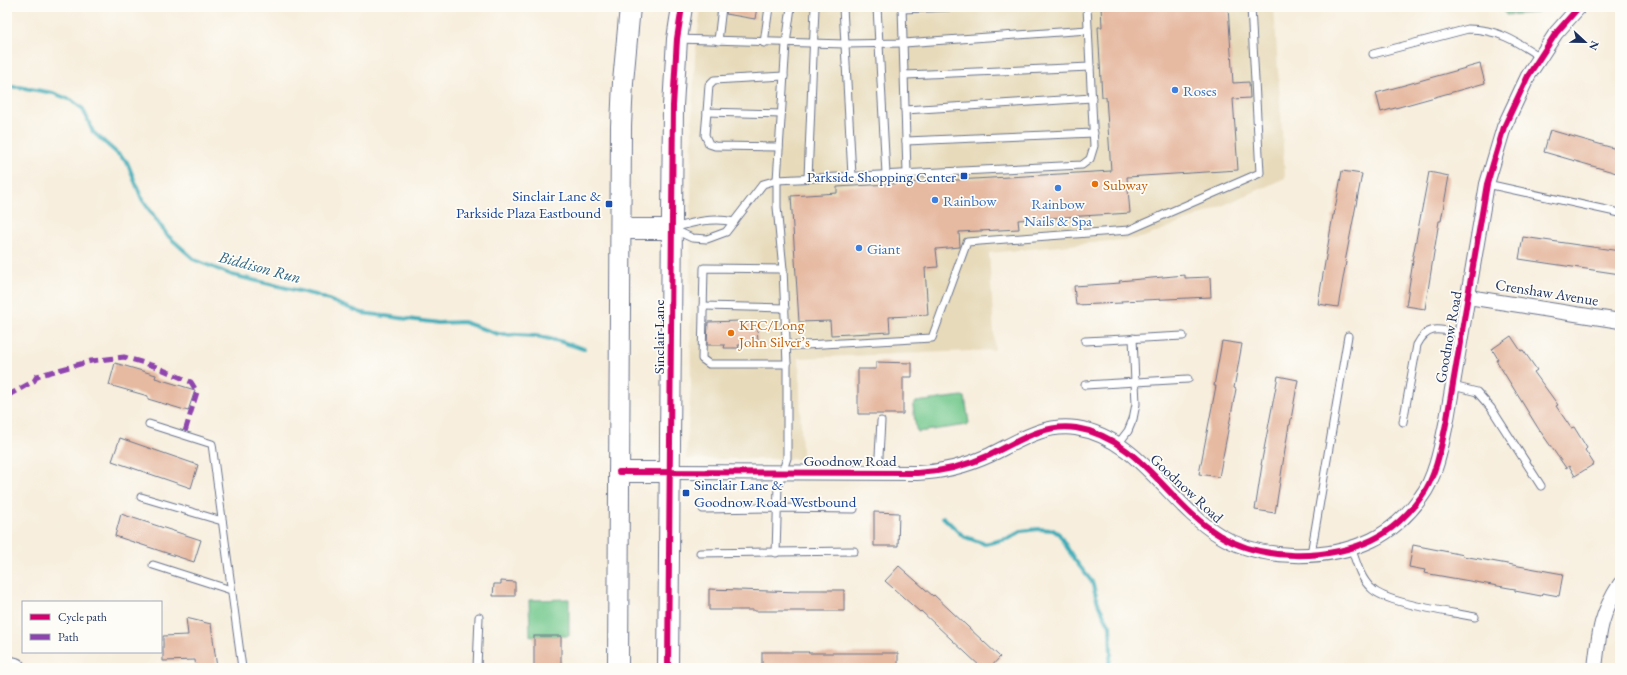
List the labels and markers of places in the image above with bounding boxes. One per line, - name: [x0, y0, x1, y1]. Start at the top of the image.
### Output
- place label: Roses: [1183, 81, 1217, 100]
- marker: Roses: [1170, 85, 1180, 95]
- place label: Parkside Shopping Center: [807, 167, 956, 186]
- marker: Parkside Shopping Center: [959, 171, 969, 181]
- place label: Subway: [1103, 175, 1148, 194]
- marker: Subway: [1090, 179, 1100, 189]
- marker: Rainbow Nails & Spa: [1053, 183, 1063, 193]
- place label: Sinclair Lane & Parkside Plaza Eastbound: [456, 186, 602, 222]
- place label: Rainbow: [943, 191, 997, 210]
- place label: Rainbow Nails & Spa: [1024, 194, 1092, 230]
- marker: Rainbow: [930, 195, 940, 205]
- marker: Sinclair Lane & Parkside Plaza Eastbound: [604, 199, 614, 209]
- place label: Giant: [867, 239, 901, 258]
- marker: Giant: [854, 243, 864, 253]
- place label: KFC/Long John Silver’s: [737, 315, 810, 351]
- marker: KFC/Long John Silver’s: [726, 328, 736, 338]
- place label: Sinclair Lane & Goodnow Road Westbound: [694, 475, 857, 511]
- marker: Sinclair Lane & Goodnow Road Westbound: [681, 488, 691, 498]

